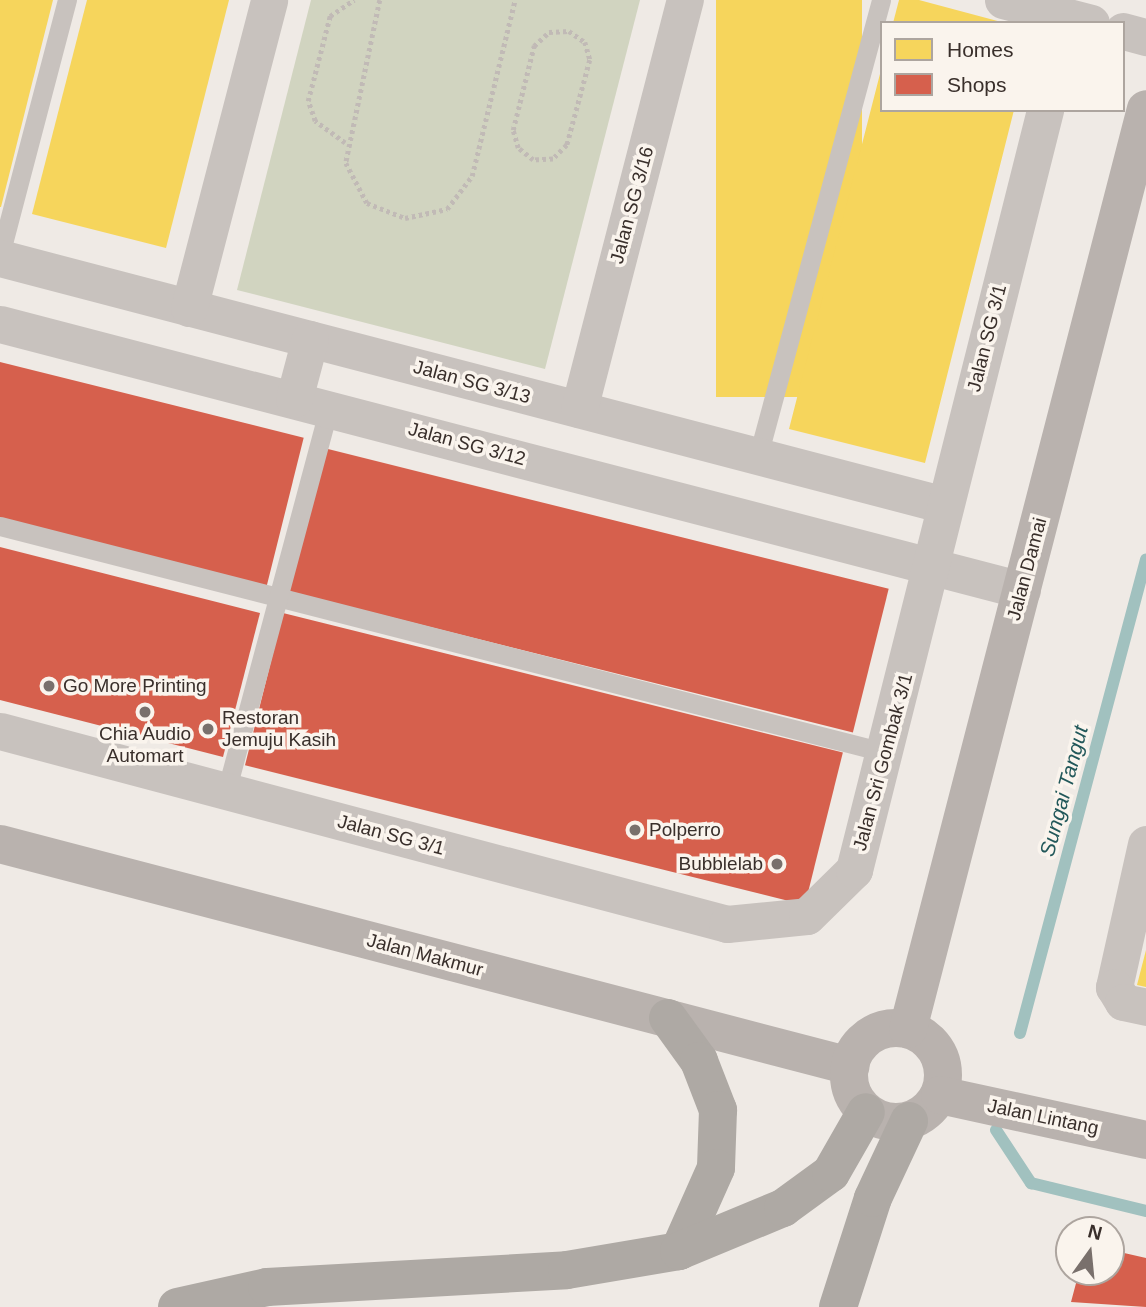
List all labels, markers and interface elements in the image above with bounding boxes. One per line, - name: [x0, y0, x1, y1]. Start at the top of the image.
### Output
- legend: [880, 21, 1125, 112]
- text: Homes: [947, 38, 1014, 61]
- text: Shops: [947, 73, 1007, 96]
- street label: Jalan SG 3/16: [605, 144, 659, 266]
- street label: Jalan SG 3/1: [963, 282, 1011, 394]
- street label: Jalan SG 3/13: [411, 355, 533, 409]
- street label: Jalan SG 3/12: [406, 417, 528, 471]
- street label: Jalan Damai: [1002, 515, 1052, 623]
- street label: Jalan Sri Gombak 3/1: [848, 671, 918, 853]
- place label: Go More Printing: [63, 675, 207, 697]
- marker: Go More Printing: [41, 678, 57, 694]
- marker: Chia Audio Automart: [137, 704, 153, 720]
- place label: Restoran Jemuju Kasih: [222, 707, 336, 751]
- marker: Restoran Jemuju Kasih: [200, 721, 216, 737]
- place label: Chia Audio Automart: [99, 723, 191, 767]
- water label: Sungai Tangut: [1034, 723, 1094, 859]
- street label: Jalan SG 3/1: [335, 810, 447, 860]
- place label: Polperro: [649, 819, 721, 841]
- marker: Polperro: [627, 822, 643, 838]
- place label: Bubblelab: [678, 853, 763, 875]
- marker: Bubblelab: [769, 856, 785, 872]
- street label: Jalan Makmur: [364, 929, 486, 981]
- street label: Jalan Lintang: [985, 1094, 1101, 1140]
- north arrow: [1055, 1216, 1125, 1286]
- text: N: [1086, 1220, 1104, 1244]

